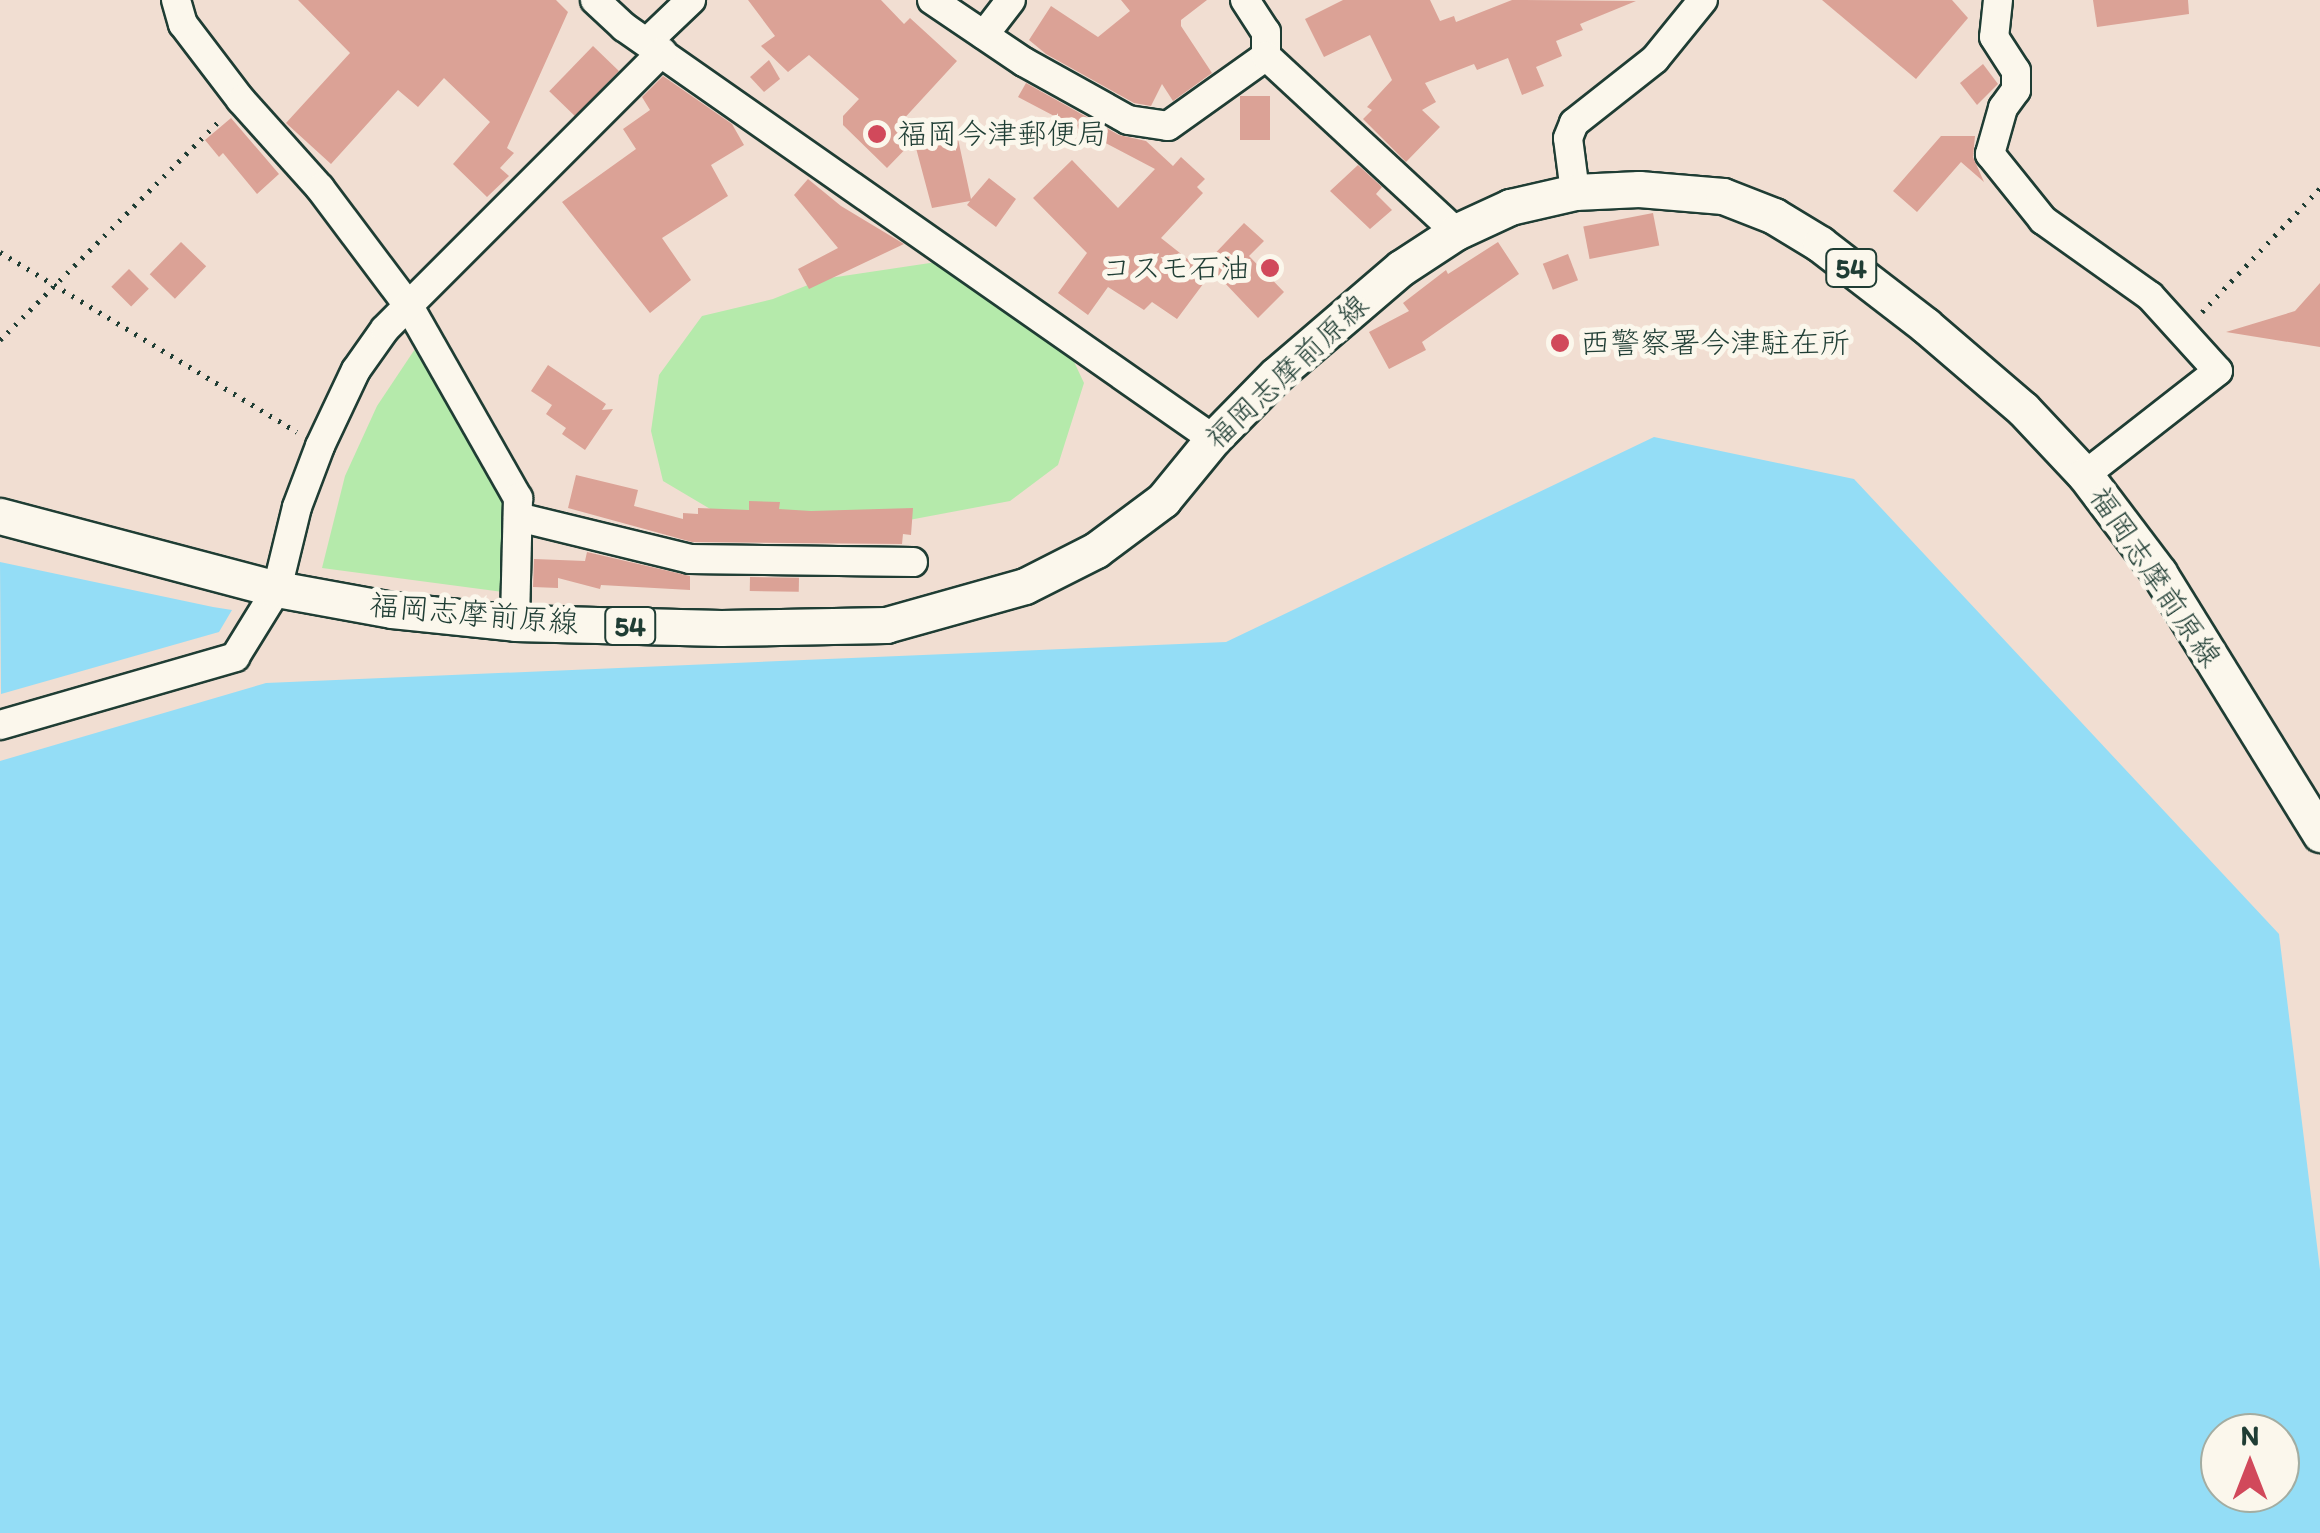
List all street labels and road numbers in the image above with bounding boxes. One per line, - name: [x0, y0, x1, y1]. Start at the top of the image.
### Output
- road number: 54: [1824, 245, 1878, 291]
- street label: 福岡志摩前原線: [1198, 287, 1376, 457]
- street label: 福岡志摩前原線: [2081, 480, 2229, 674]
- street label: 福岡志摩前原線: [368, 587, 580, 641]
- road number: 54: [602, 603, 658, 649]

